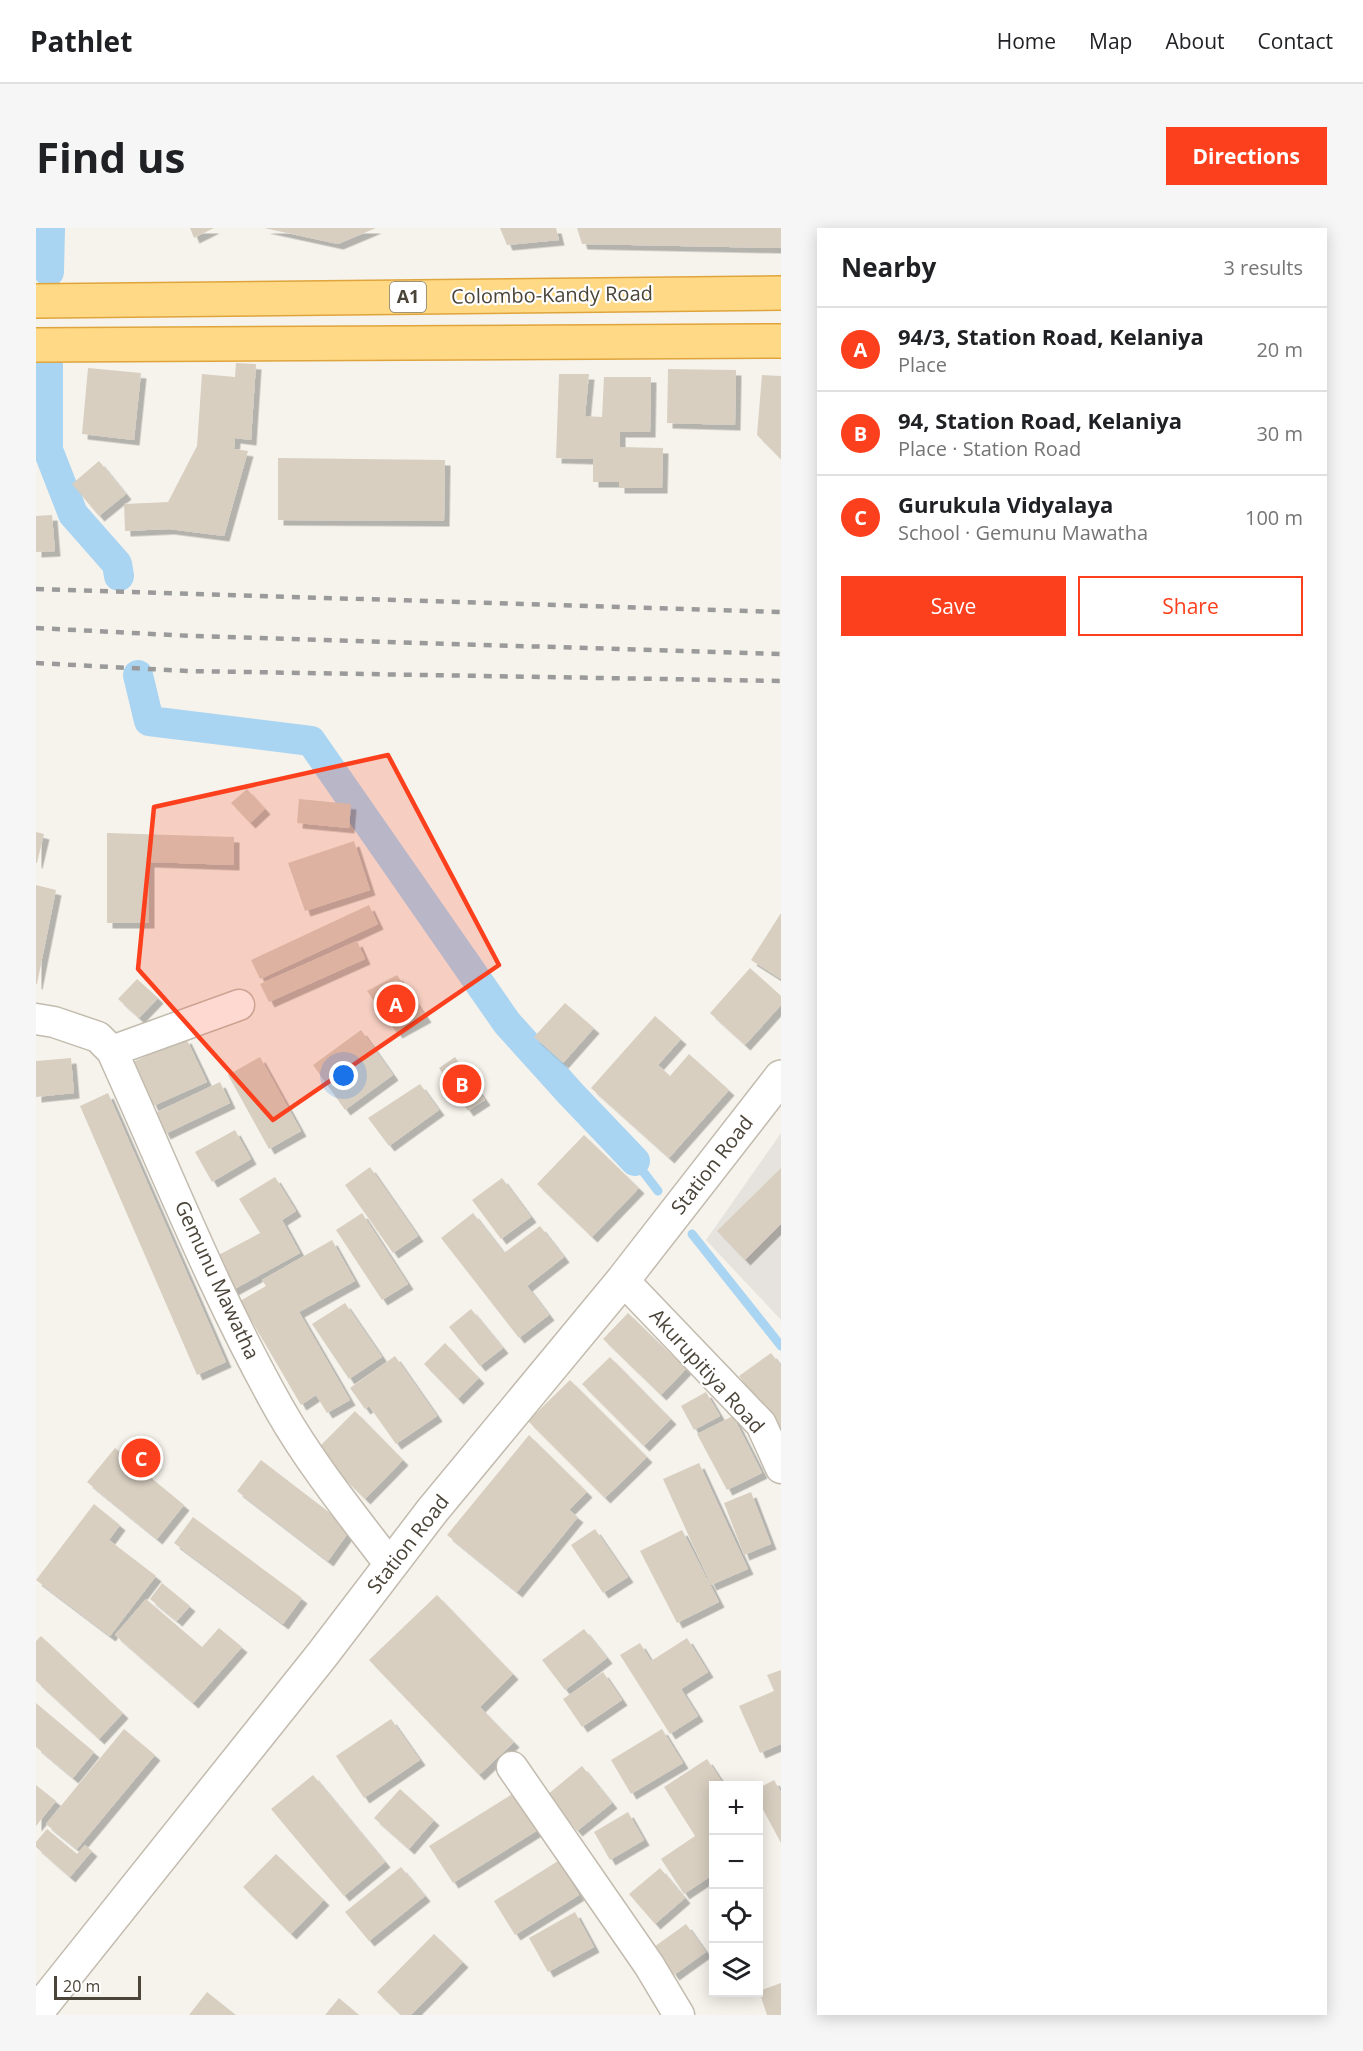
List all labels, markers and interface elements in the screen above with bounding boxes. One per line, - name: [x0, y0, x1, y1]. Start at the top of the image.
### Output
- text: Pathlet: [30, 22, 132, 60]
- text: Home: [997, 27, 1056, 55]
- text: Map: [1089, 27, 1132, 55]
- text: About: [1165, 27, 1225, 55]
- text: Contact: [1258, 27, 1333, 55]
- button: Directions: [1166, 127, 1327, 185]
- text: Find us: [36, 128, 185, 185]
- text: Nearby: [841, 249, 936, 285]
- text: 3 results: [1223, 254, 1303, 281]
- street label: Colombo-Kandy Road: [451, 279, 653, 310]
- road number: A1: [390, 282, 426, 312]
- text: 94/3, Station Road, Kelaniya: [898, 321, 1204, 351]
- text: A: [854, 336, 867, 363]
- text: 20 m: [1256, 336, 1303, 363]
- text: Place: [898, 351, 947, 378]
- text: 94, Station Road, Kelaniya: [898, 405, 1182, 435]
- text: B: [854, 420, 867, 447]
- text: 30 m: [1256, 420, 1303, 447]
- text: Place · Station Road: [898, 435, 1081, 462]
- text: Gurukula Vidyalaya: [898, 489, 1113, 519]
- text: C: [854, 504, 867, 531]
- text: 100 m: [1245, 504, 1303, 531]
- text: School · Gemunu Mawatha: [898, 519, 1148, 546]
- button: Save: [841, 576, 1066, 636]
- button: Share: [1078, 576, 1303, 636]
- pin: A: [376, 982, 416, 1026]
- your location: [329, 1061, 358, 1090]
- pin: B: [442, 1062, 482, 1106]
- street label: Station Road: [664, 1110, 759, 1220]
- street label: Gemunu Mawatha: [169, 1196, 266, 1364]
- street label: Akurupitiya Road: [644, 1302, 771, 1439]
- pin: C: [122, 1436, 160, 1480]
- street label: Station Road: [360, 1489, 455, 1599]
- map controls: [709, 1781, 763, 1997]
- button: +: [709, 1781, 763, 1835]
- button: −: [709, 1835, 763, 1889]
- button: locate: [709, 1889, 763, 1943]
- button: layers: [709, 1943, 763, 1997]
- scale bar: [54, 1973, 141, 2000]
- text: 20 m: [63, 1975, 100, 1997]

